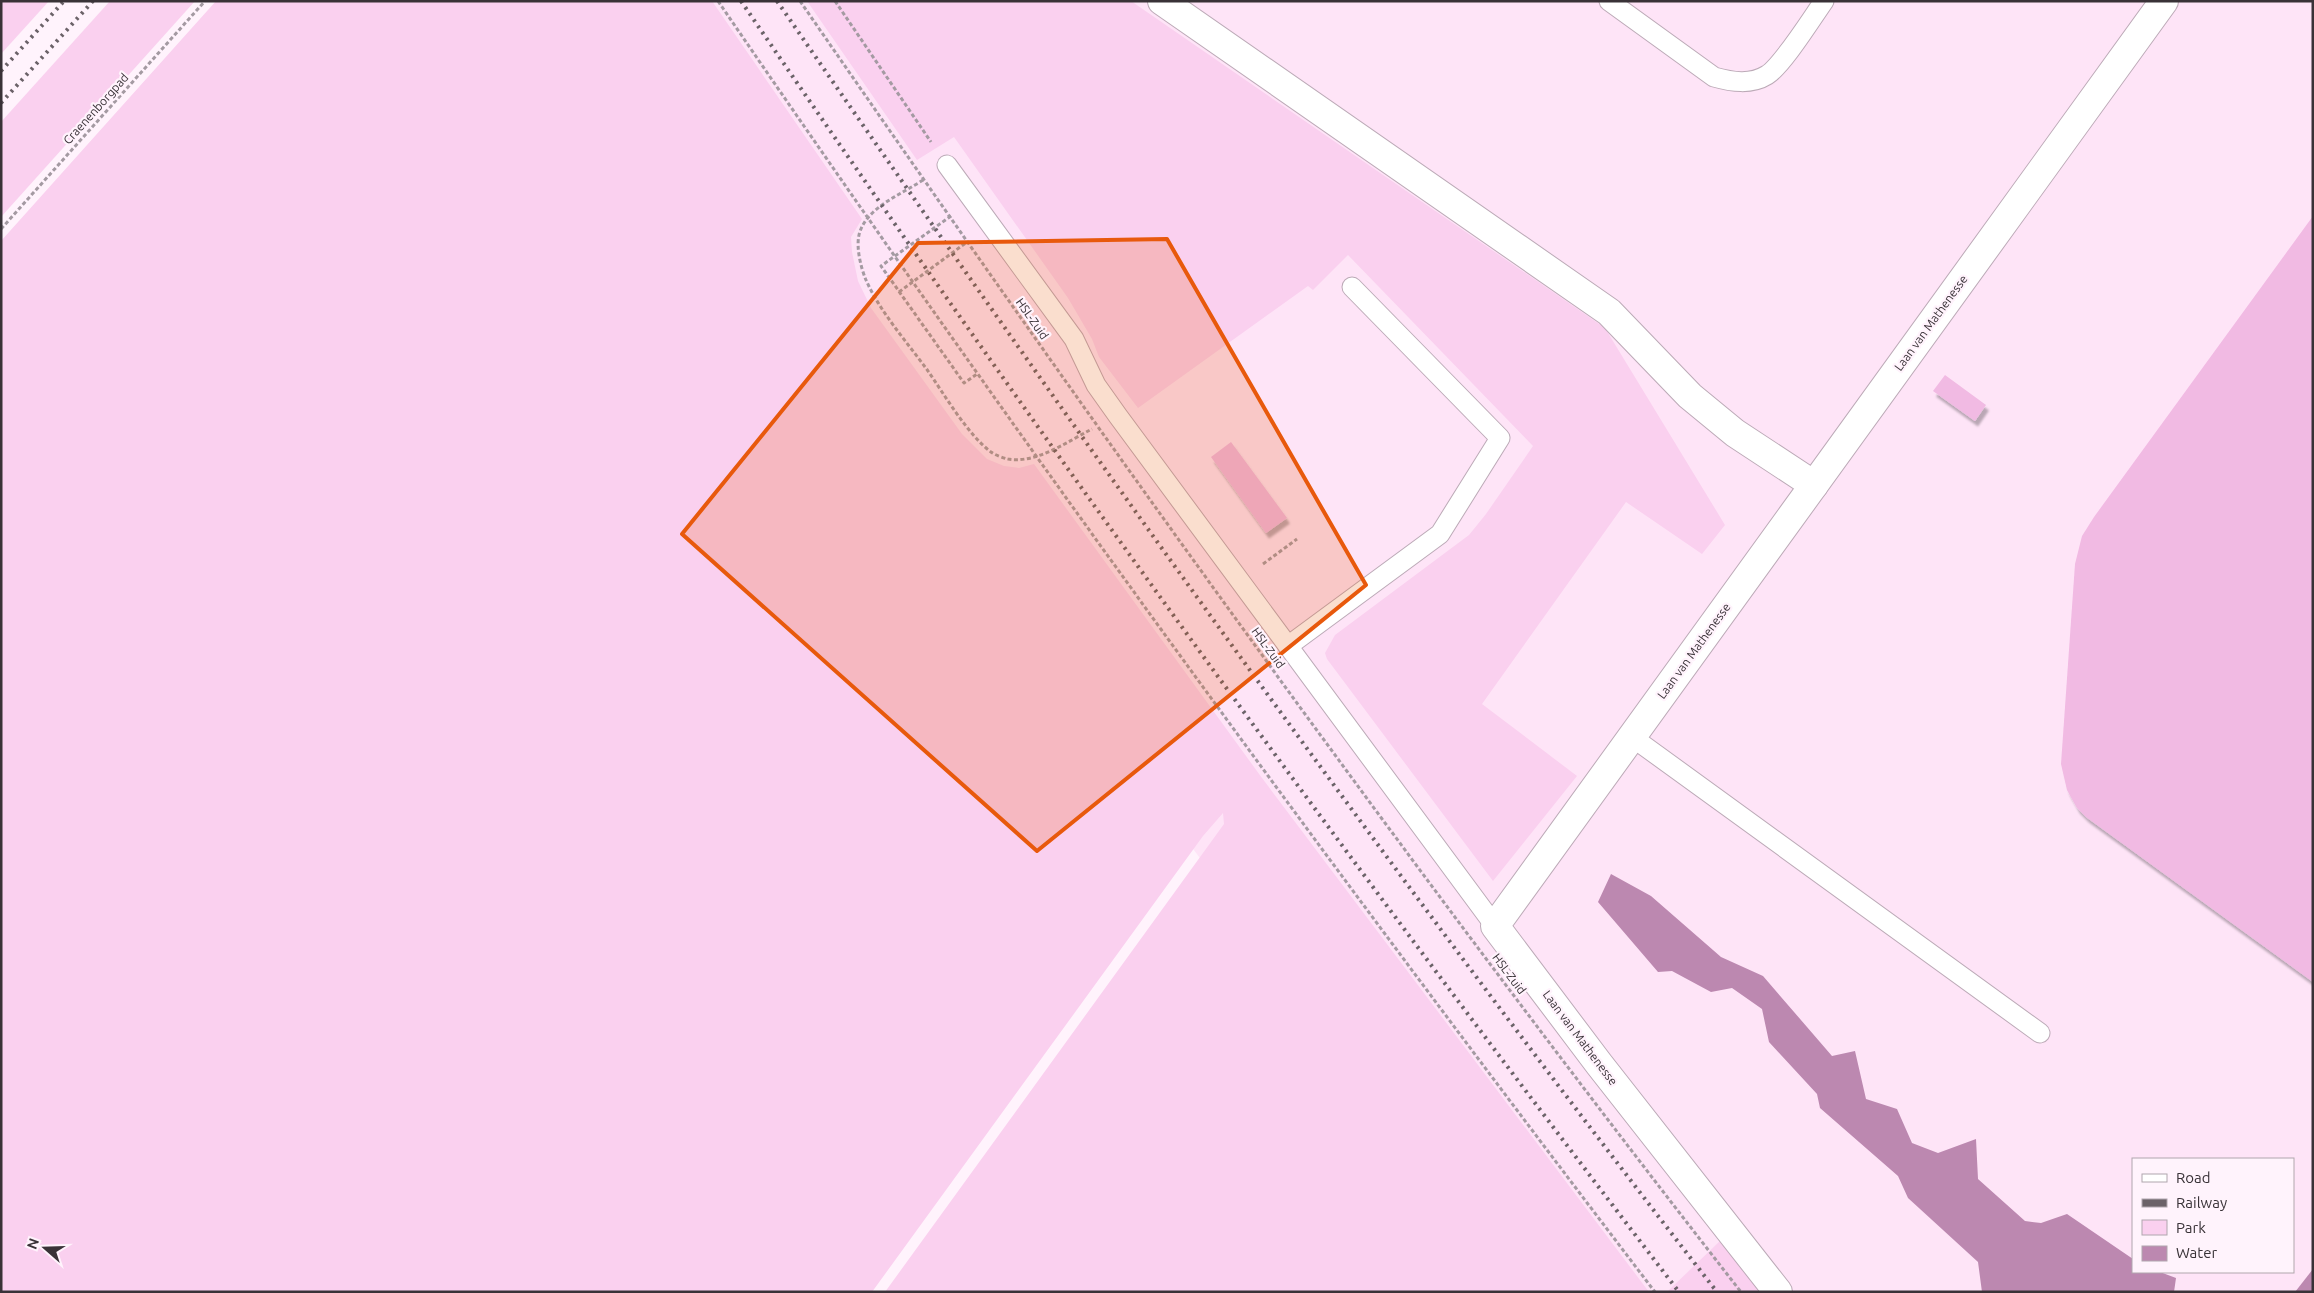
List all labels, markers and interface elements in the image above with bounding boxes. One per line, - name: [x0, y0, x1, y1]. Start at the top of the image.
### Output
- street label: Craenenborgpad: [60, 71, 131, 147]
- street label: Laan van Mathenesse: [1892, 272, 1970, 373]
- street label: HSL-Zuid: [1014, 296, 1051, 342]
- street label: Laan van Mathenesse: [1655, 600, 1733, 701]
- street label: HSL-Zuid: [1249, 625, 1287, 671]
- street label: HSL-Zuid: [1490, 951, 1529, 996]
- street label: Laan van Mathenesse: [1541, 988, 1620, 1088]
- legend: [2132, 1158, 2294, 1273]
- text: Road: [2176, 1169, 2211, 1186]
- text: Railway: [2176, 1194, 2227, 1211]
- text: Park: [2176, 1219, 2206, 1236]
- north arrow: [20, 1223, 70, 1273]
- text: N: [23, 1236, 42, 1251]
- text: Water: [2176, 1244, 2217, 1261]

